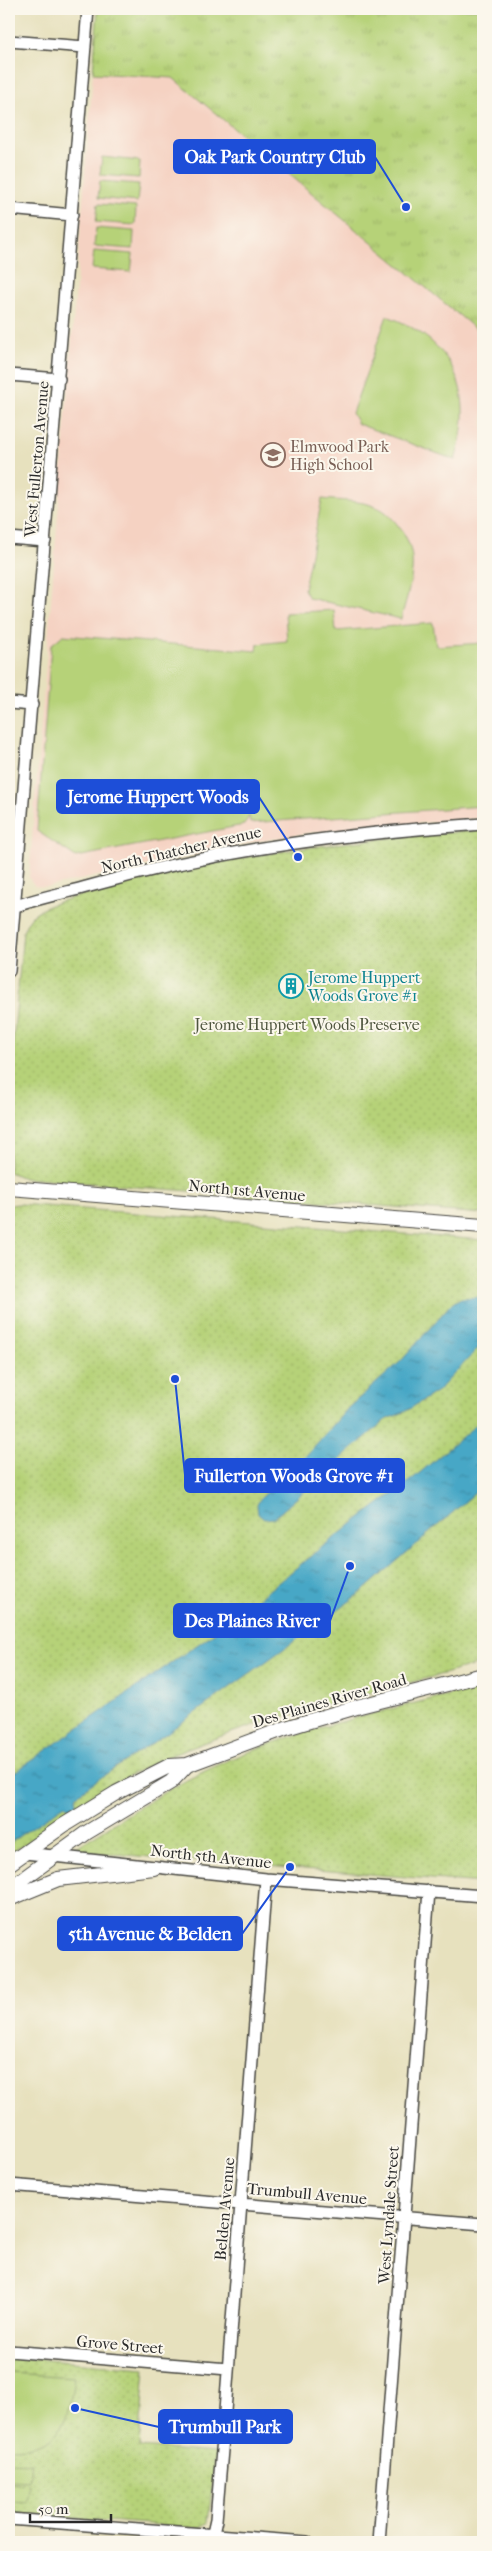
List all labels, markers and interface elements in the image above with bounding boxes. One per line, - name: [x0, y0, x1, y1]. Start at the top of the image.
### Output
- callout: Oak Park Country Club: [174, 140, 375, 173]
- text: Oak Park Country Club: [185, 147, 366, 168]
- street label: West Fullerton Avenue: [20, 380, 53, 539]
- place label: Elmwood Park High School: [290, 437, 390, 474]
- school or university icon: Elmwood Park High School: [260, 442, 286, 468]
- callout: Jerome Huppert Woods: [57, 780, 259, 813]
- text: Jerome Huppert Woods: [65, 787, 249, 808]
- street label: North Thatcher Avenue: [99, 822, 263, 877]
- place label: Jerome Huppert Woods Grove #1: [306, 968, 421, 1005]
- building icon: Jerome Huppert Woods Grove #1: [278, 973, 304, 999]
- park label: Jerome Huppert Woods Preserve: [192, 1015, 420, 1034]
- street label: North 1st Avenue: [188, 1176, 306, 1205]
- callout: Fullerton Woods Grove #1: [185, 1459, 404, 1492]
- text: Fullerton Woods Grove #1: [193, 1466, 394, 1487]
- callout: Des Plaines River: [174, 1604, 330, 1637]
- text: Des Plaines River: [184, 1611, 320, 1632]
- street label: Des Plaines River Road: [250, 1669, 409, 1732]
- street label: North 5th Avenue: [150, 1841, 272, 1872]
- callout: 5th Avenue & Belden: [58, 1917, 242, 1950]
- text: 5th Avenue & Belden: [68, 1924, 232, 1945]
- street label: West Lyndale Street: [374, 2145, 403, 2286]
- street label: Belden Avenue: [211, 2157, 238, 2261]
- street label: Trumbull Avenue: [246, 2179, 368, 2208]
- street label: Grove Street: [76, 2331, 164, 2358]
- callout: Trumbull Park: [159, 2410, 292, 2443]
- text: Trumbull Park: [168, 2417, 282, 2438]
- scale bar: [30, 2491, 111, 2523]
- text: 50 m: [38, 2500, 69, 2518]

